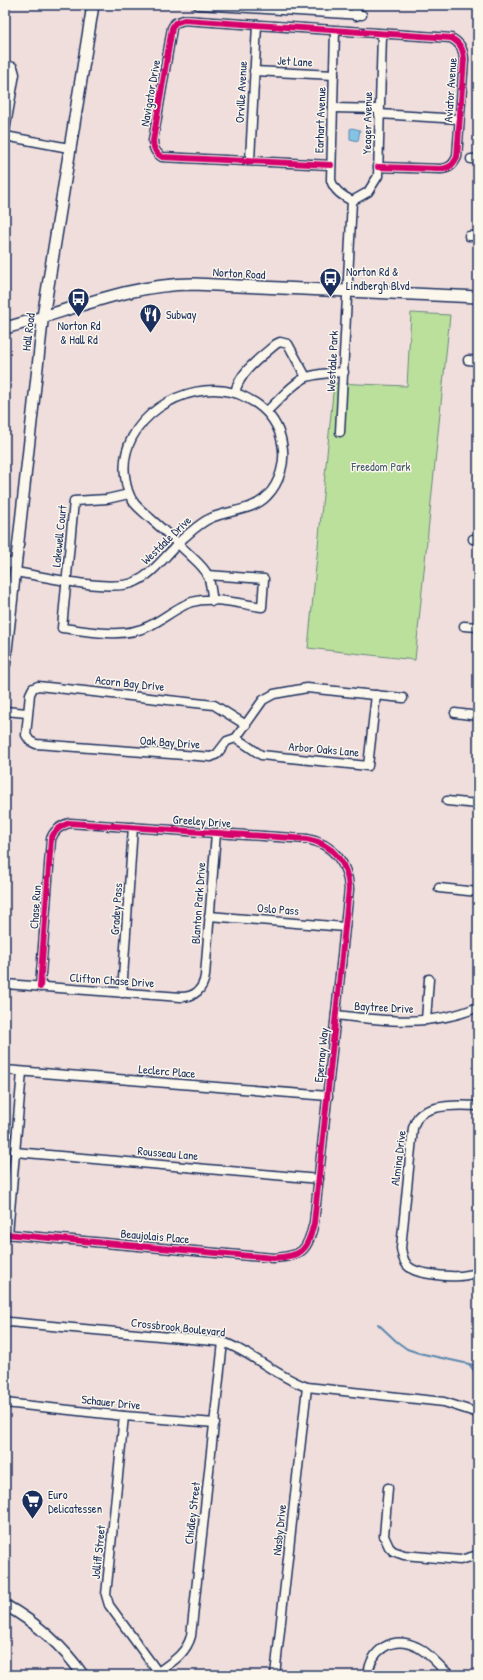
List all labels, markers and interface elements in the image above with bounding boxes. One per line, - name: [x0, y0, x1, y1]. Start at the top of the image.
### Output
- street label: Jet Lane: [277, 52, 313, 70]
- street label: Aviator Avenue: [439, 57, 461, 123]
- street label: Navigator Drive: [136, 58, 164, 128]
- street label: Orville Avenue: [231, 60, 251, 123]
- street label: Earhart Avenue: [310, 86, 330, 153]
- street label: Yeager Avenue: [358, 91, 376, 155]
- street label: Norton Road: [212, 263, 266, 283]
- place label: Norton Rd & Lindbergh Blvd: [346, 263, 410, 294]
- bus stop icon: Norton Rd & Lindbergh Blvd: [317, 265, 343, 298]
- bus stop icon: Norton Rd & Hall Rd: [66, 285, 92, 318]
- restaurant icon: Subway: [137, 301, 163, 334]
- place label: Subway: [166, 306, 197, 323]
- street label: Hall Road: [17, 312, 39, 352]
- place label: Norton Rd & Hall Rd: [57, 317, 101, 348]
- street label: Westdale Park: [322, 330, 342, 392]
- park label: Freedom Park: [350, 458, 411, 475]
- street label: Lakewell Court: [47, 503, 71, 568]
- street label: Westdale Drive: [137, 512, 195, 568]
- street label: Acorn Bay Drive: [95, 671, 166, 695]
- street label: Oak Bay Drive: [139, 731, 201, 753]
- street label: Arbor Oaks Lane: [288, 737, 360, 761]
- street label: Greeley Drive: [172, 810, 232, 832]
- street label: Blanton Park Drive: [187, 861, 209, 944]
- street label: Gradey Pass: [106, 882, 126, 936]
- street label: Chase Run: [25, 884, 45, 930]
- street label: Oslo Pass: [257, 899, 300, 919]
- street label: Clifton Chase Drive: [69, 969, 155, 991]
- street label: Baytree Drive: [354, 997, 414, 1017]
- street label: Epernay Way: [310, 1027, 332, 1083]
- street label: Leclerc Place: [138, 1060, 196, 1082]
- street label: Almina Drive: [386, 1129, 410, 1187]
- street label: Rousseau Lane: [137, 1142, 199, 1164]
- street label: Beaujolais Place: [120, 1225, 190, 1247]
- street label: Crossbrook Boulevard: [130, 1314, 226, 1340]
- street label: Schauer Drive: [81, 1390, 142, 1414]
- street label: Chidley Street: [180, 1480, 204, 1545]
- place label: Euro Delicatessen: [48, 1486, 102, 1517]
- supermarket icon: Euro Delicatessen: [19, 1488, 45, 1521]
- street label: Nasby Drive: [268, 1503, 290, 1556]
- street label: Jolliff Street: [87, 1523, 109, 1580]

